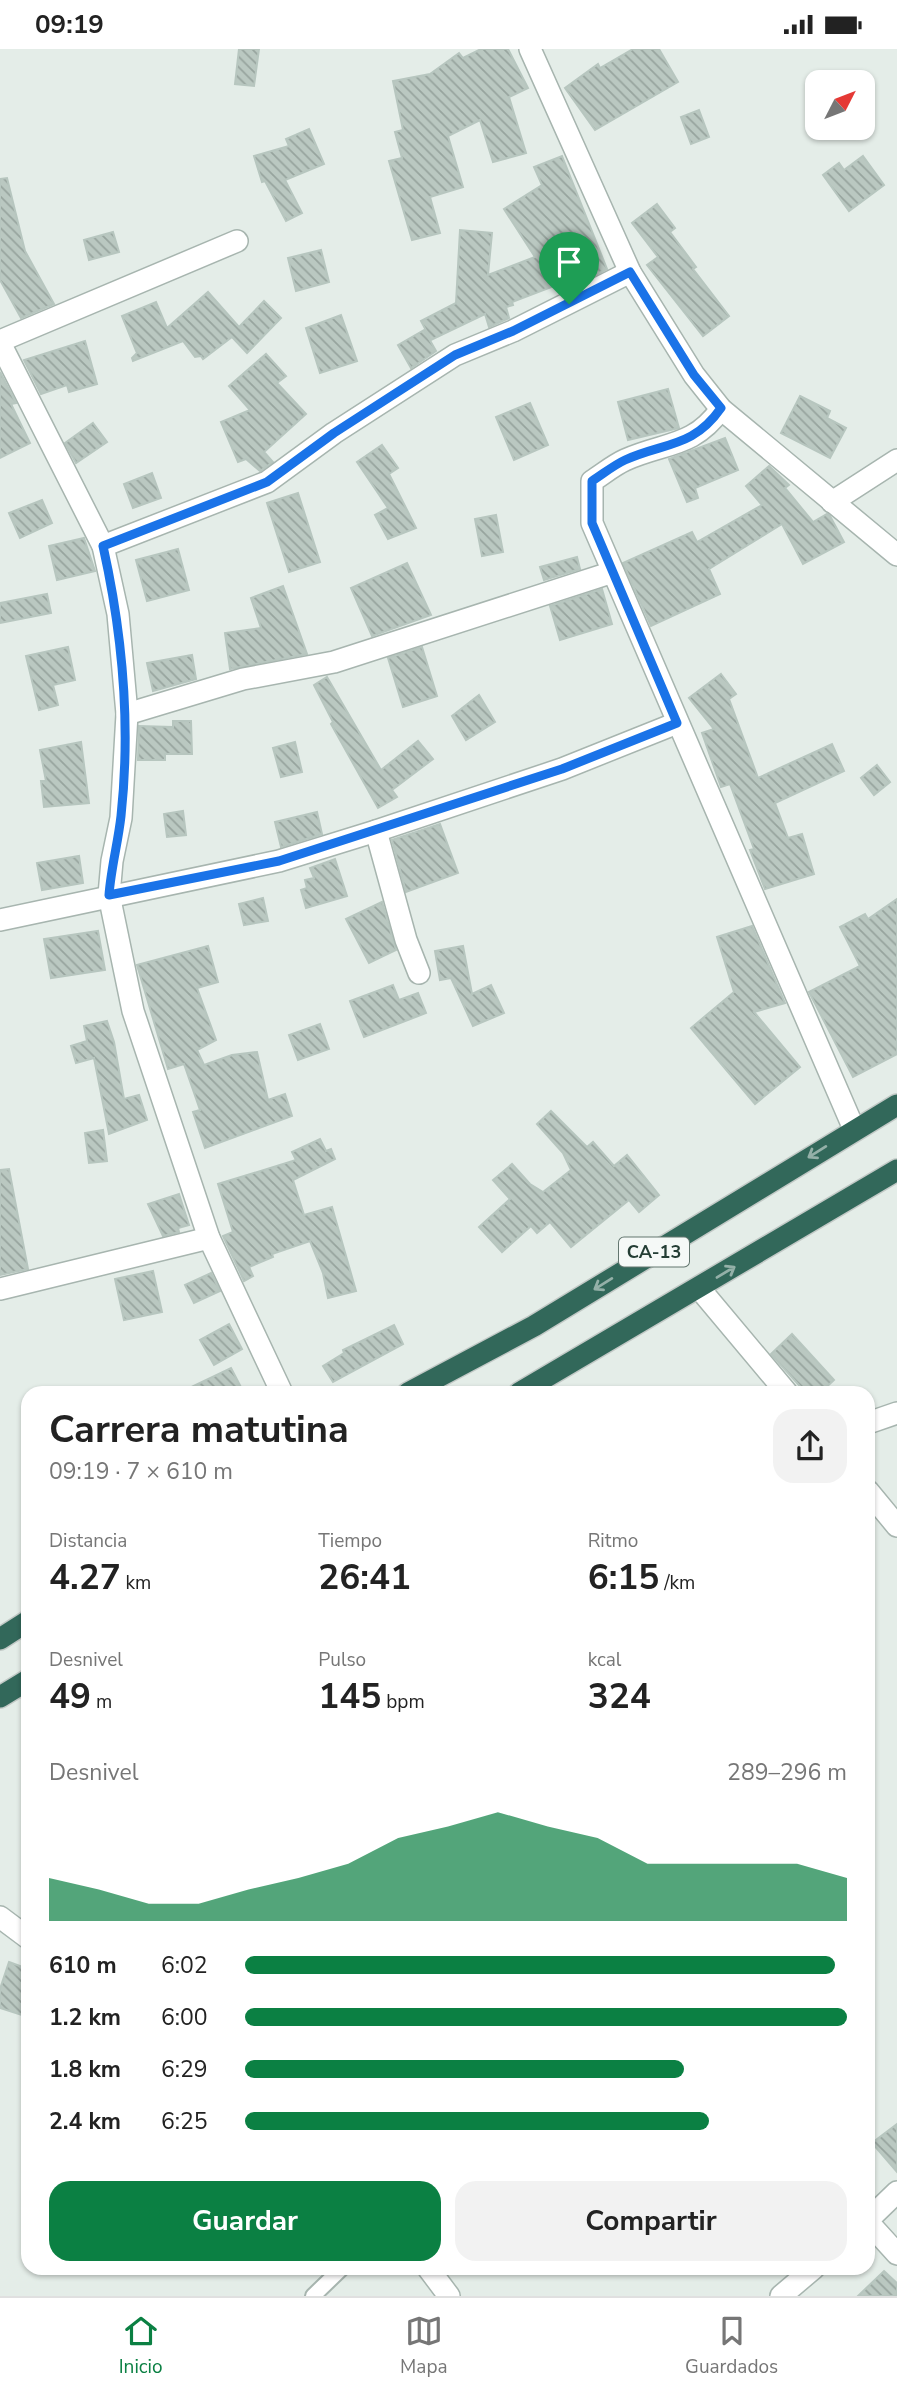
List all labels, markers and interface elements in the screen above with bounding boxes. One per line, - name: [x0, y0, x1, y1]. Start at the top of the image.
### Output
- text: 09:19: [35, 7, 104, 42]
- north arrow: [805, 70, 875, 140]
- map controls: [805, 70, 875, 140]
- pin: [539, 232, 599, 304]
- icon: arrive: [550, 243, 588, 281]
- one-way arrow: [808, 1146, 828, 1160]
- road number: CA-13: [619, 1237, 689, 1267]
- one-way arrow: [715, 1265, 735, 1279]
- one-way arrow: [593, 1278, 613, 1292]
- text: Carrera matutina: [49, 1404, 349, 1455]
- button: share: [773, 1409, 847, 1483]
- text: 09:19 · 7 × 610 m: [49, 1456, 233, 1487]
- text: Distancia: [49, 1528, 127, 1554]
- text: Tiempo: [318, 1528, 382, 1554]
- text: Ritmo: [588, 1528, 638, 1554]
- text: 4.27: [49, 1554, 121, 1601]
- text: 26:41: [318, 1554, 411, 1601]
- text: 6:15: [588, 1554, 659, 1601]
- text: km: [121, 1570, 151, 1596]
- text: /km: [659, 1570, 695, 1596]
- text: Desnivel: [49, 1647, 123, 1673]
- text: Pulso: [318, 1647, 366, 1673]
- text: kcal: [588, 1647, 621, 1673]
- text: 49: [49, 1673, 91, 1720]
- text: 145: [318, 1673, 381, 1720]
- text: 324: [588, 1673, 651, 1720]
- text: m: [91, 1689, 112, 1715]
- text: bpm: [381, 1689, 425, 1715]
- text: Desnivel: [49, 1757, 139, 1788]
- text: 289–296 m: [727, 1757, 847, 1788]
- text: 610 m: [49, 1950, 117, 1981]
- text: 6:02: [161, 1950, 208, 1981]
- text: 1.2 km: [49, 2002, 121, 2033]
- text: 6:00: [161, 2002, 208, 2033]
- text: 1.8 km: [49, 2054, 121, 2085]
- text: 6:29: [161, 2054, 208, 2085]
- text: 2.4 km: [49, 2106, 121, 2137]
- text: 6:25: [161, 2106, 208, 2137]
- button: Guardar: [49, 2181, 441, 2261]
- button: Compartir: [455, 2181, 847, 2261]
- tab: Inicio: [119, 2312, 163, 2380]
- tab: Mapa: [400, 2312, 448, 2380]
- tab: Guardados: [685, 2312, 778, 2380]

